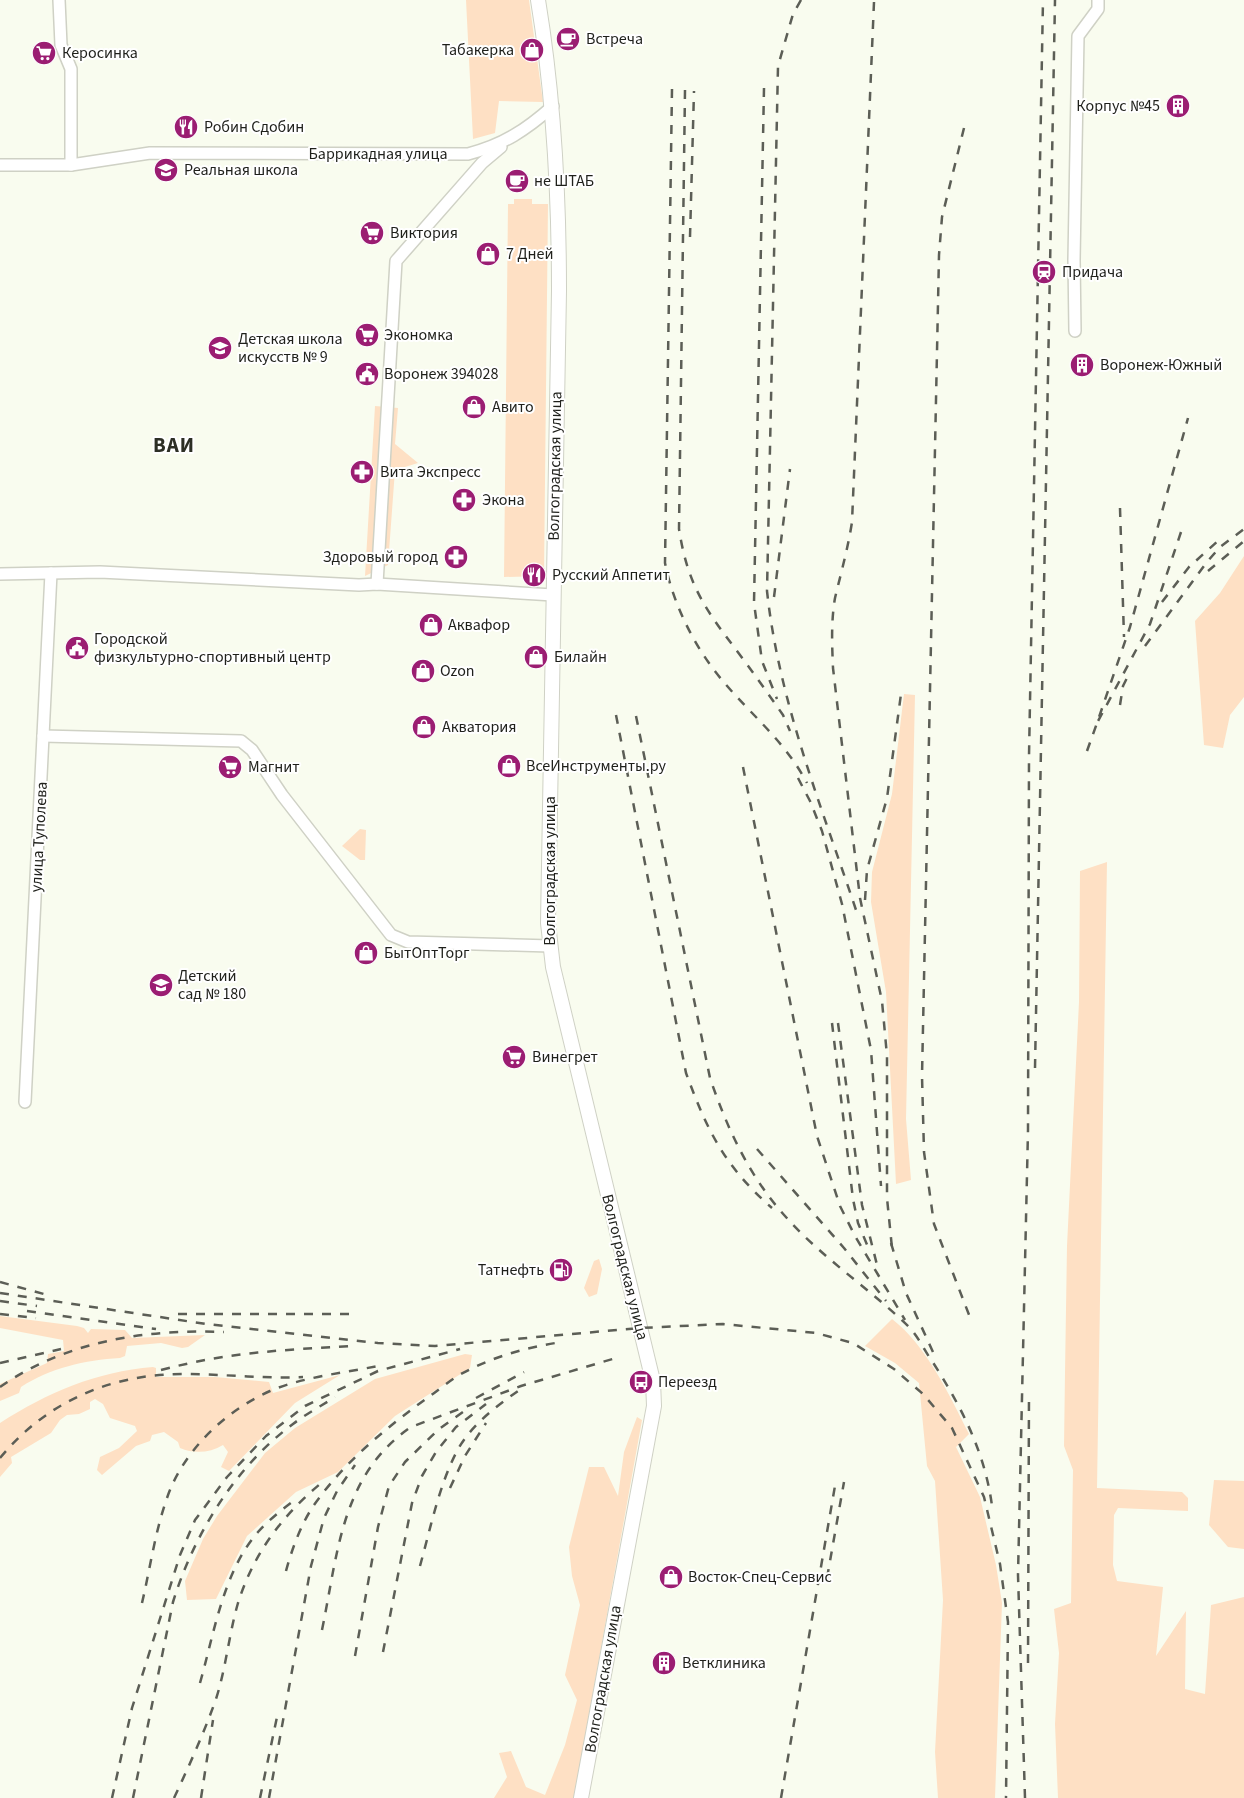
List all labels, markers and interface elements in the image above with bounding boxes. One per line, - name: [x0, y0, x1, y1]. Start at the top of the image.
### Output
- cafe icon: Встреча: [555, 26, 581, 52]
- place label: Встреча: [586, 28, 643, 50]
- shop icon: Табакерка: [519, 37, 545, 63]
- place label: Табакерка: [442, 39, 514, 61]
- supermarket icon: Керосинка: [31, 40, 57, 66]
- place label: Керосинка: [62, 42, 138, 64]
- building icon: Корпус №45: [1165, 93, 1191, 119]
- place label: Корпус №45: [1076, 95, 1160, 117]
- restaurant icon: Робин Сдобин: [173, 114, 199, 140]
- place label: Робин Сдобин: [204, 116, 304, 138]
- street label: Баррикадная улица: [309, 143, 447, 165]
- school or university icon: Реальная школа: [153, 157, 179, 183]
- place label: Реальная школа: [184, 159, 298, 181]
- cafe icon: не ШТАБ: [504, 168, 530, 194]
- place label: не ШТАБ: [534, 170, 594, 192]
- supermarket icon: Виктория: [359, 220, 385, 246]
- place label: Виктория: [390, 222, 458, 244]
- shop icon: 7 Дней: [475, 241, 501, 267]
- place label: 7 Дней: [506, 243, 553, 265]
- station icon: Придача: [1031, 259, 1057, 285]
- place label: Придача: [1062, 261, 1123, 283]
- supermarket icon: Экономка: [354, 322, 380, 348]
- place label: Экономка: [384, 324, 453, 346]
- place label: Детская школа искусств № 9: [238, 328, 343, 368]
- school or university icon: Детская школа искусств № 9: [207, 335, 233, 361]
- building icon: Воронеж-Южный: [1069, 352, 1095, 378]
- place label: Воронеж-Южный: [1100, 354, 1222, 376]
- public building icon: Воронеж 394028: [354, 361, 380, 387]
- place label: Воронеж 394028: [384, 363, 498, 385]
- street label: Волгоградская улица: [543, 391, 567, 541]
- shop icon: Авито: [461, 394, 487, 420]
- place label: Авито: [492, 396, 534, 418]
- district label: ВАИ: [153, 430, 195, 460]
- pharmacy icon: Вита Экспресс: [349, 459, 375, 485]
- place label: Вита Экспресс: [380, 461, 481, 483]
- pharmacy icon: Экона: [451, 487, 477, 513]
- place label: Экона: [482, 489, 525, 511]
- pharmacy icon: Здоровый город: [443, 544, 469, 570]
- place label: Здоровый город: [323, 546, 438, 568]
- restaurant icon: Русский Аппетит: [521, 562, 547, 588]
- place label: Русский Аппетит: [552, 564, 670, 586]
- shop icon: Аквафор: [418, 612, 444, 638]
- place label: Аквафор: [448, 614, 510, 636]
- place label: Городской физкультурно-спортивный центр: [94, 628, 331, 668]
- public building icon: Городской физкультурно-спортивный центр: [64, 635, 90, 661]
- shop icon: Билайн: [523, 644, 549, 670]
- place label: Билайн: [554, 646, 607, 668]
- shop icon: Ozon: [410, 658, 436, 684]
- place label: Ozon: [440, 660, 475, 682]
- shop icon: Акватория: [411, 714, 437, 740]
- place label: Акватория: [442, 716, 517, 738]
- shop icon: ВсеИнструменты.ру: [496, 753, 522, 779]
- supermarket icon: Магнит: [217, 754, 243, 780]
- place label: ВсеИнструменты.ру: [526, 755, 667, 777]
- place label: Магнит: [248, 756, 300, 778]
- street label: улица Туполева: [25, 781, 53, 893]
- street label: Волгоградская улица: [539, 796, 561, 946]
- shop icon: БытОптТорг: [353, 940, 379, 966]
- place label: БытОптТорг: [384, 942, 470, 964]
- place label: Детский сад № 180: [178, 965, 246, 1005]
- school or university icon: Детский сад № 180: [148, 972, 174, 998]
- supermarket icon: Винегрет: [501, 1044, 527, 1070]
- place label: Винегрет: [532, 1046, 598, 1068]
- street label: Волгоградская улица: [596, 1192, 654, 1342]
- fuel station icon: Татнефть: [548, 1257, 574, 1283]
- place label: Татнефть: [478, 1259, 544, 1281]
- bus stop icon: Переезд: [628, 1369, 654, 1395]
- place label: Переезд: [658, 1371, 717, 1393]
- shop icon: Восток-Спец-Сервис: [658, 1564, 684, 1590]
- place label: Восток-Спец-Сервис: [688, 1566, 832, 1588]
- street label: Волгоградская улица: [579, 1603, 627, 1755]
- building icon: Ветклиника: [651, 1650, 677, 1676]
- place label: Ветклиника: [682, 1652, 766, 1674]

